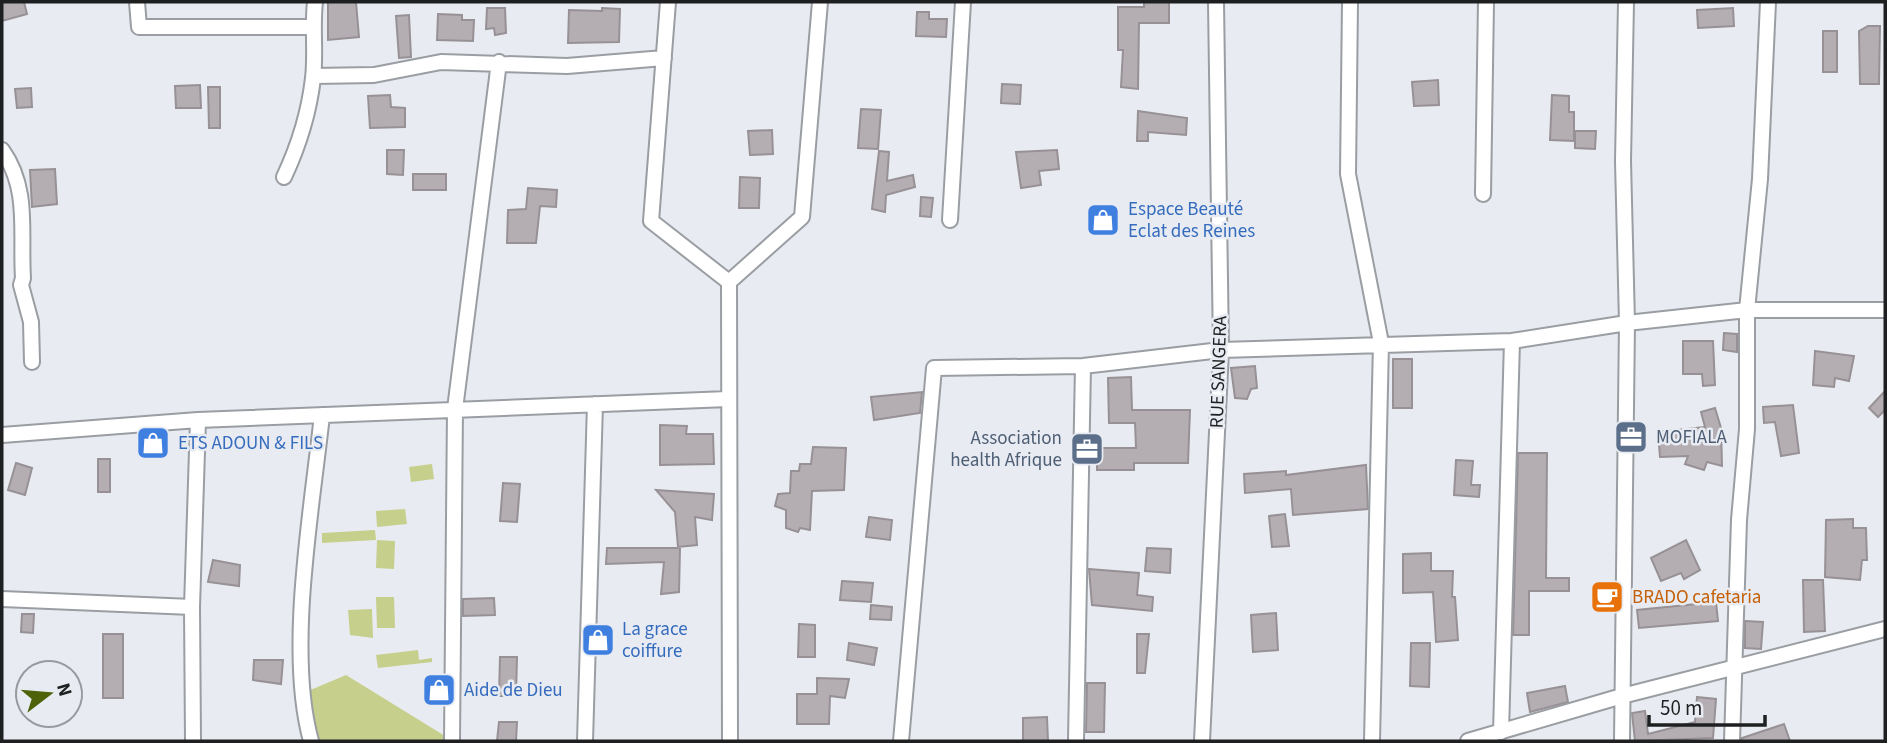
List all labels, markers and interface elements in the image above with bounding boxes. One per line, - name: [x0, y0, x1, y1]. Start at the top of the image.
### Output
- place label: Espace Beauté Eclat des Reines: [1128, 196, 1255, 245]
- shop icon: Espace Beauté Eclat des Reines: [1084, 201, 1122, 239]
- street label: RUE SANGERA: [1204, 315, 1234, 429]
- office icon: MOFIALA: [1612, 418, 1650, 456]
- shop icon: ETS ADOUN & FILS: [134, 424, 172, 462]
- place label: MOFIALA: [1656, 424, 1727, 451]
- place label: Association health Afrique: [950, 425, 1062, 474]
- place label: ETS ADOUN & FILS: [178, 430, 323, 457]
- office icon: Association health Afrique: [1068, 430, 1106, 468]
- cafe icon: BRADO cafetaria: [1588, 578, 1626, 616]
- place label: BRADO cafetaria: [1632, 584, 1761, 611]
- place label: La grace coiffure: [622, 616, 688, 665]
- shop icon: La grace coiffure: [579, 621, 617, 659]
- north arrow: [14, 659, 84, 729]
- shop icon: Aide de Dieu: [420, 671, 458, 709]
- place label: Aide de Dieu: [464, 677, 563, 704]
- text: N: [49, 680, 79, 700]
- scale bar: [1649, 684, 1764, 728]
- text: 50 m: [1660, 693, 1702, 723]

